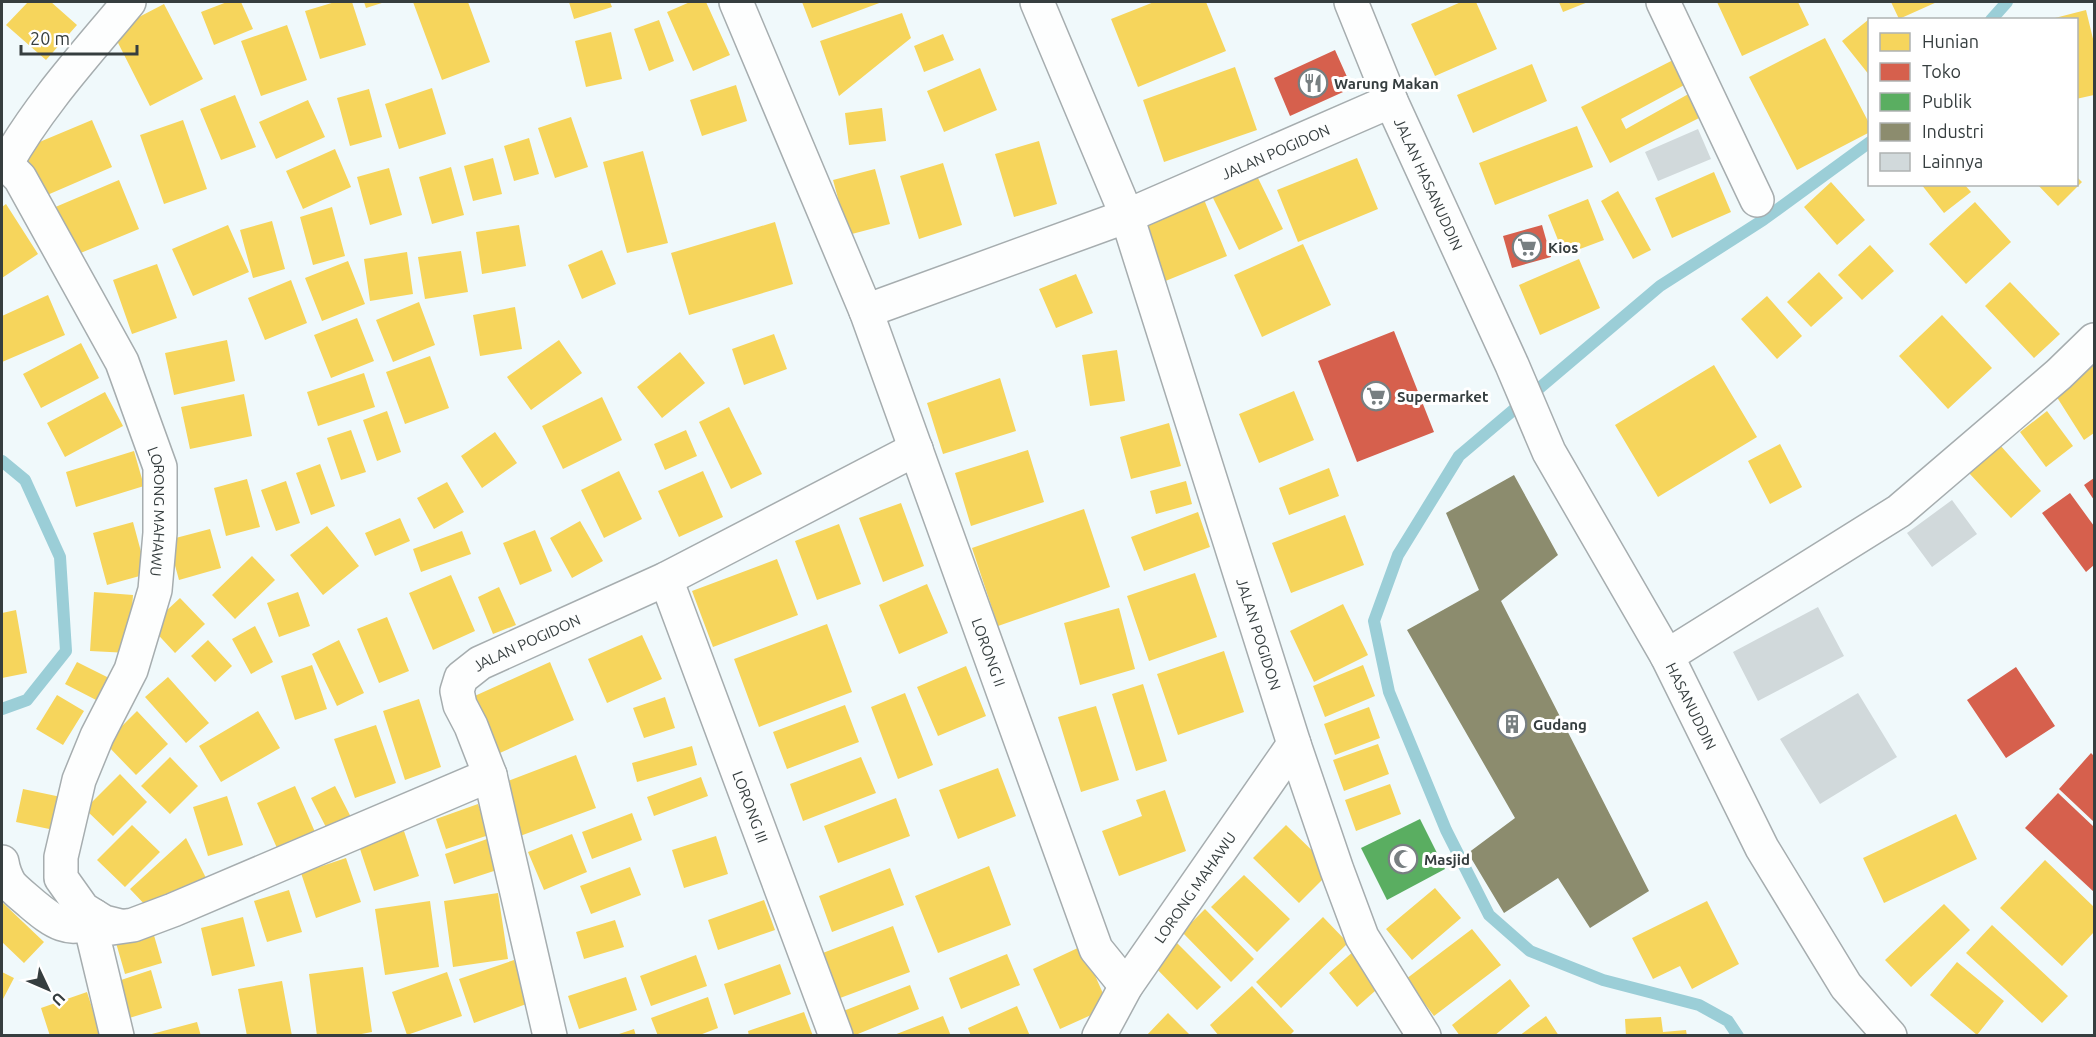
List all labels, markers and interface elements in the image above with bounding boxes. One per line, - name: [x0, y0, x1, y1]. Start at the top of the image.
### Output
- scale bar: [21, 18, 136, 56]
- legend: [1868, 18, 2078, 186]
- text: 20 m: [30, 28, 70, 48]
- text: Hunian: [1922, 31, 1979, 51]
- text: Toko: [1922, 61, 1961, 81]
- restaurant icon: Warung Makan: [1297, 67, 1329, 99]
- place label: Warung Makan: [1334, 75, 1439, 92]
- text: Publik: [1922, 91, 1972, 111]
- street label: JALAN HASANUDDIN: [1391, 115, 1467, 253]
- street label: JALAN POGIDON: [1219, 120, 1332, 182]
- text: Industri: [1922, 121, 1984, 141]
- text: Lainnya: [1922, 151, 1983, 171]
- supermarket icon: Kios: [1511, 231, 1543, 263]
- place label: Kios: [1548, 239, 1578, 256]
- supermarket icon: Supermarket: [1360, 380, 1392, 412]
- place label: Supermarket: [1397, 388, 1489, 405]
- street label: LORONG MAHAWU: [145, 444, 169, 577]
- street label: JALAN POGIDON: [1233, 576, 1285, 692]
- street label: JALAN POGIDON: [469, 610, 583, 674]
- street label: LORONG II: [969, 616, 1009, 689]
- street label: HASANUDDIN: [1663, 660, 1720, 752]
- building icon: Gudang: [1496, 708, 1528, 740]
- place label: Gudang: [1533, 716, 1587, 733]
- street label: LORONG III: [730, 768, 772, 845]
- street label: LORONG MAHAWU: [1150, 829, 1239, 946]
- mosque icon: Masjid: [1387, 843, 1419, 875]
- place label: Masjid: [1424, 851, 1470, 868]
- north arrow: [18, 959, 78, 1019]
- text: U: [48, 989, 69, 1010]

